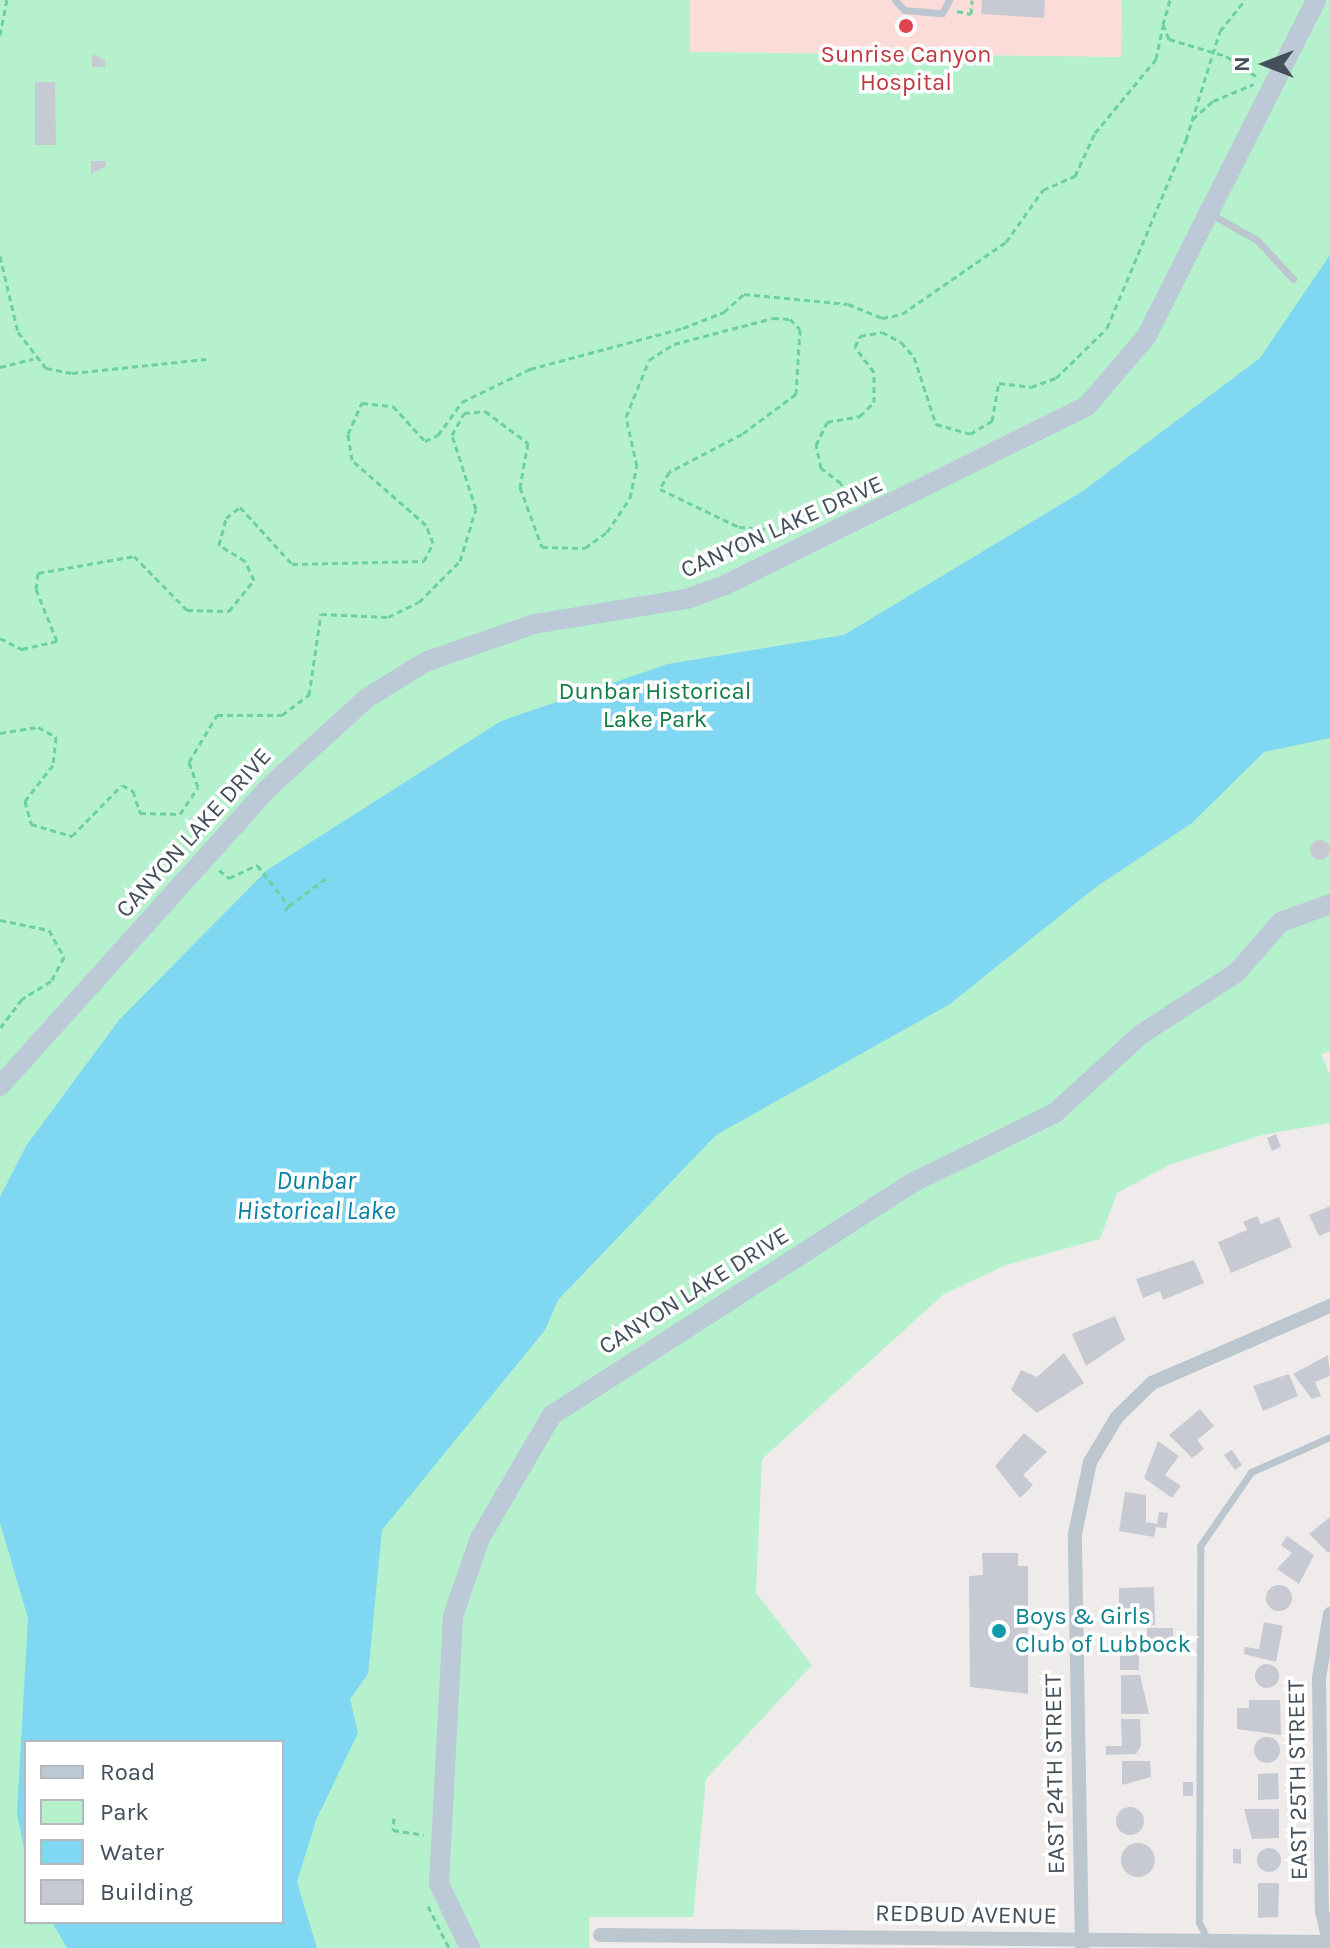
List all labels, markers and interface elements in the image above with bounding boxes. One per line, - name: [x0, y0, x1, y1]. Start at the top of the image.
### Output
- marker: Sunrise Canyon Hospital: [895, 15, 917, 37]
- north arrow: [1226, 24, 1306, 104]
- place label: Sunrise Canyon Hospital: [820, 41, 992, 97]
- text: N: [1229, 56, 1255, 72]
- street label: CANYON LAKE DRIVE: [676, 469, 888, 585]
- park label: Dunbar Historical Lake Park: [559, 678, 751, 734]
- street label: CANYON LAKE DRIVE: [110, 742, 278, 924]
- water label: Dunbar Historical Lake: [237, 1165, 395, 1226]
- street label: CANYON LAKE DRIVE: [594, 1221, 794, 1361]
- place label: Boys & Girls Club of Lubbock: [1015, 1603, 1191, 1659]
- marker: Boys & Girls Club of Lubbock: [990, 1622, 1008, 1640]
- street label: EAST 24TH STREET: [1039, 1673, 1071, 1875]
- street label: EAST 25TH STREET: [1282, 1679, 1314, 1881]
- legend: [24, 1740, 284, 1924]
- text: Road: [100, 1758, 155, 1786]
- text: Park: [100, 1798, 149, 1826]
- text: Water: [100, 1838, 164, 1866]
- text: Building: [100, 1878, 193, 1906]
- street label: REDBUD AVENUE: [875, 1899, 1057, 1931]

